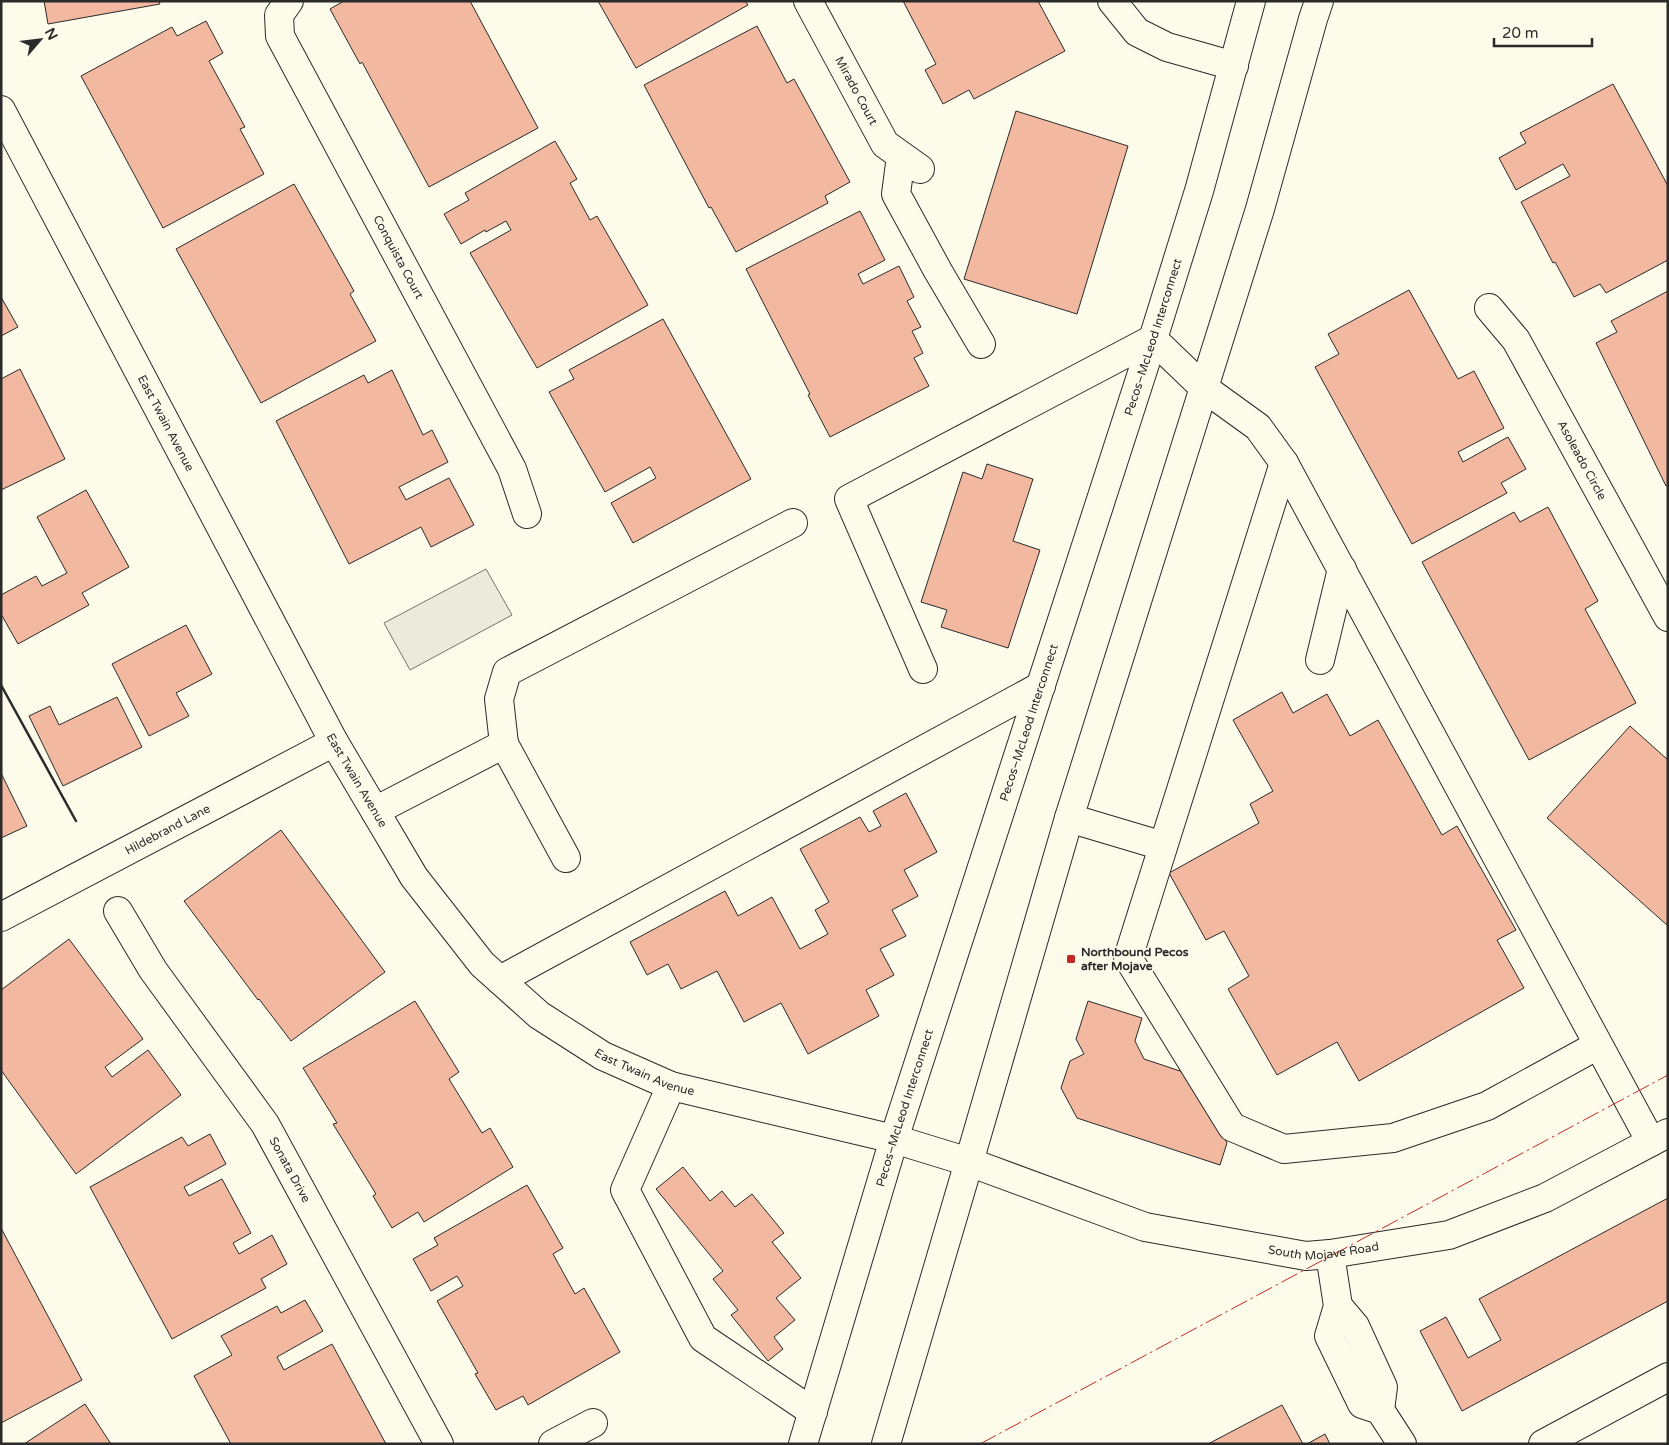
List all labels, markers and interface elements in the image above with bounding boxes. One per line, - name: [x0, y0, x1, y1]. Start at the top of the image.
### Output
- north arrow: [15, 15, 65, 65]
- scale bar: [1494, 15, 1592, 47]
- text: 20 m: [1502, 24, 1539, 42]
- text: N: [41, 25, 61, 43]
- street label: Mirado Court: [832, 54, 881, 128]
- street label: Conquista Court: [370, 213, 427, 302]
- street label: Pecos–McLeod Interconnect: [1122, 256, 1185, 418]
- street label: East Twain Avenue: [135, 373, 197, 474]
- street label: Asoleado Circle: [1555, 418, 1609, 503]
- street label: Pecos–McLeod Interconnect: [997, 642, 1061, 803]
- street label: East Twain Avenue: [324, 731, 390, 830]
- street label: Hildebrand Lane: [123, 801, 212, 858]
- place label: Northbound Pecos after Mojave: [1081, 945, 1189, 974]
- marker: Northbound Pecos after Mojave: [1065, 953, 1077, 965]
- street label: Pecos–McLeod Interconnect: [873, 1027, 936, 1188]
- street label: East Twain Avenue: [592, 1045, 696, 1098]
- street label: Sonata Drive: [266, 1134, 313, 1205]
- street label: South Mojave Road: [1267, 1239, 1380, 1263]

